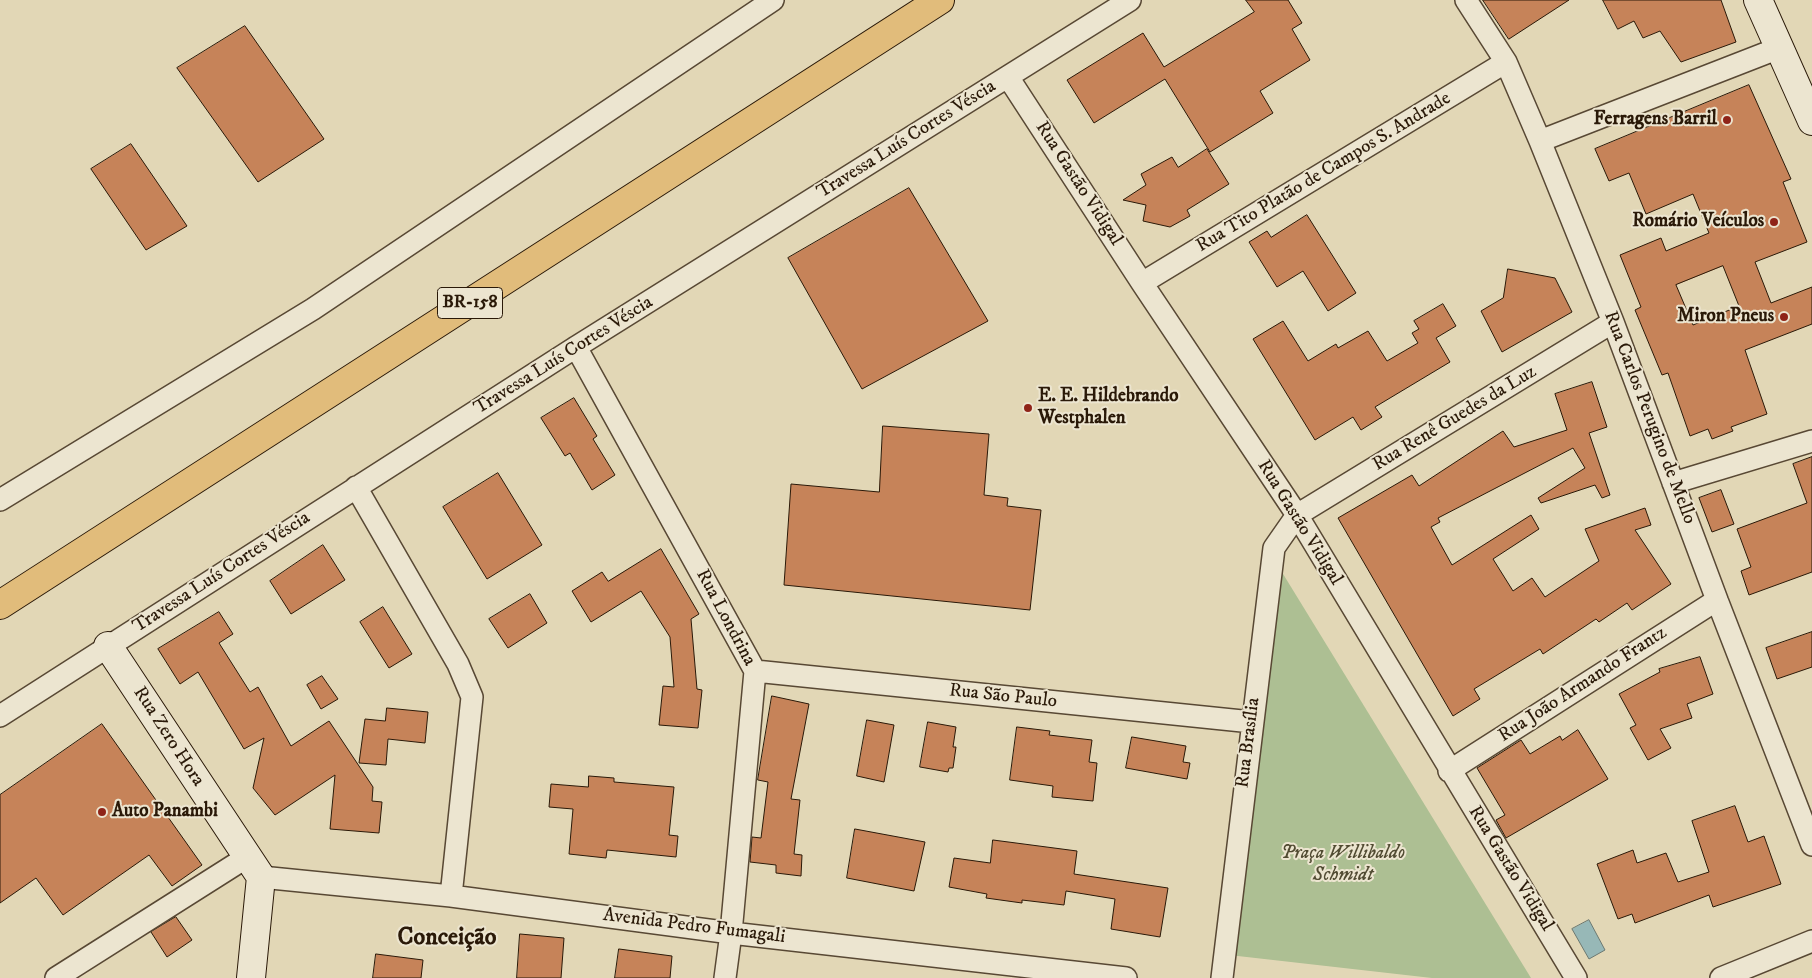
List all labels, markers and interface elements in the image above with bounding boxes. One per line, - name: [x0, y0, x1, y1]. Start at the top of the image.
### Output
- street label: Travessa Luís Cortes Véscia: [813, 76, 1001, 204]
- street label: Rua Tito Platão de Campos S. Andrade: [1193, 88, 1455, 258]
- place label: Ferragens Barril: [1593, 109, 1717, 131]
- marker: Ferragens Barril: [1721, 114, 1733, 126]
- street label: Rua Gastão Vidigal: [1029, 118, 1127, 250]
- place label: Romário Veículos: [1632, 211, 1764, 233]
- marker: Romário Veículos: [1768, 216, 1780, 228]
- road number: BR-158: [438, 288, 502, 318]
- street label: Travessa Luís Cortes Véscia: [470, 292, 658, 420]
- place label: Miron Pneus: [1677, 306, 1774, 328]
- street label: Rua Carlos Perugino de Mello: [1598, 308, 1700, 528]
- marker: Miron Pneus: [1778, 311, 1790, 323]
- street label: Rua Renê Guedes da Luz: [1369, 361, 1541, 477]
- place label: E. E. Hildebrando Westphalen: [1038, 386, 1179, 430]
- marker: E. E. Hildebrando Westphalen: [1022, 402, 1034, 414]
- street label: Rua Gastão Vidigal: [1251, 456, 1347, 590]
- street label: Travessa Luís Cortes Véscia: [129, 507, 315, 639]
- street label: Rua Londrina: [690, 566, 760, 670]
- street label: Rua João Armando Frantz: [1495, 622, 1671, 748]
- street label: Rua São Paulo: [948, 680, 1058, 714]
- street label: Rua Zero Hora: [127, 683, 209, 791]
- street label: Rua Brasília: [1232, 696, 1266, 790]
- place label: Auto Panambi: [112, 801, 218, 823]
- street label: Rua Gastão Vidigal: [1462, 802, 1558, 936]
- marker: Auto Panambi: [96, 806, 108, 818]
- park label: Praça Willibaldo Schmidt: [1281, 843, 1405, 887]
- street label: Avenida Pedro Fumagali: [602, 905, 786, 949]
- district label: Conceição: [398, 925, 496, 953]

